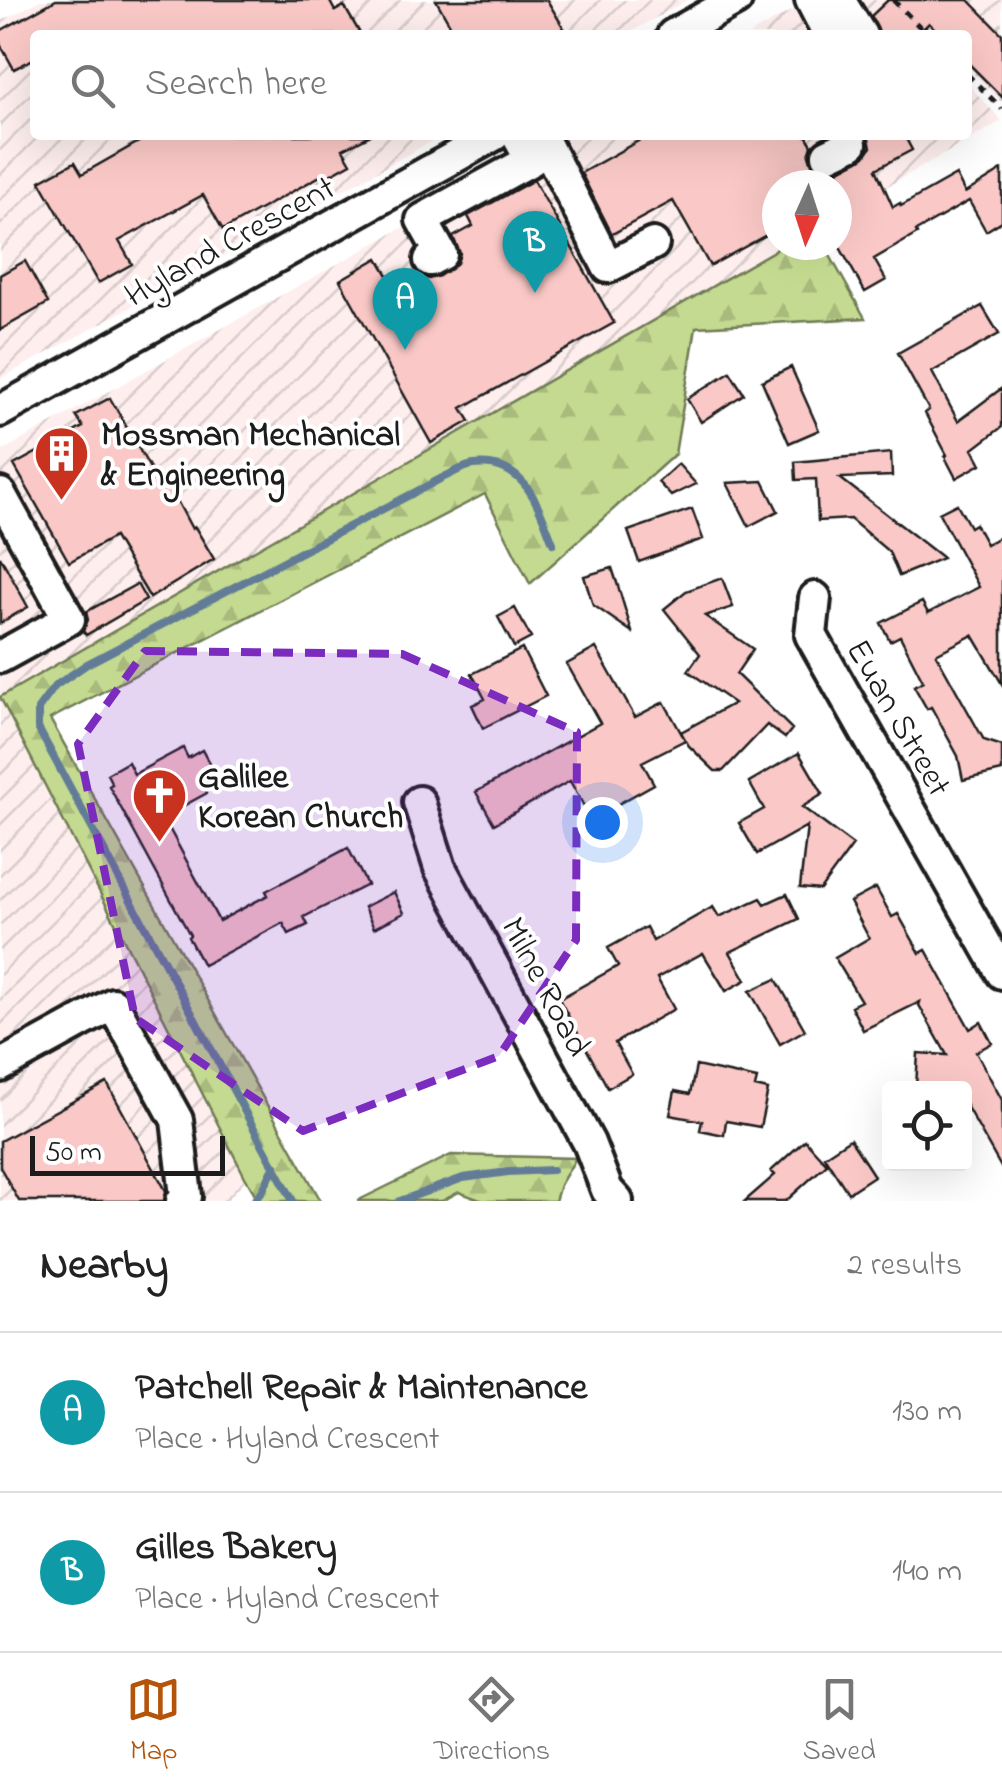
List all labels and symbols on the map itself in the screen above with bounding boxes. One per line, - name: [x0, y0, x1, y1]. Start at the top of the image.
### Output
- street label: Hyland Crescent: [116, 164, 346, 322]
- north arrow: [762, 170, 852, 260]
- pin: B: [502, 210, 568, 293]
- pin: A: [372, 268, 438, 350]
- place label: Mossman Mechanical & Engineering: [100, 411, 400, 503]
- building icon: Mossman Mechanical & Engineering: [32, 423, 92, 502]
- street label: Euan Street: [831, 631, 963, 807]
- place label: Galilee Korean Church: [198, 753, 403, 844]
- church icon: Galilee Korean Church: [129, 765, 189, 844]
- your location: [577, 797, 628, 848]
- street label: Milne Road: [486, 909, 602, 1066]
- scale bar: [30, 1131, 225, 1176]

